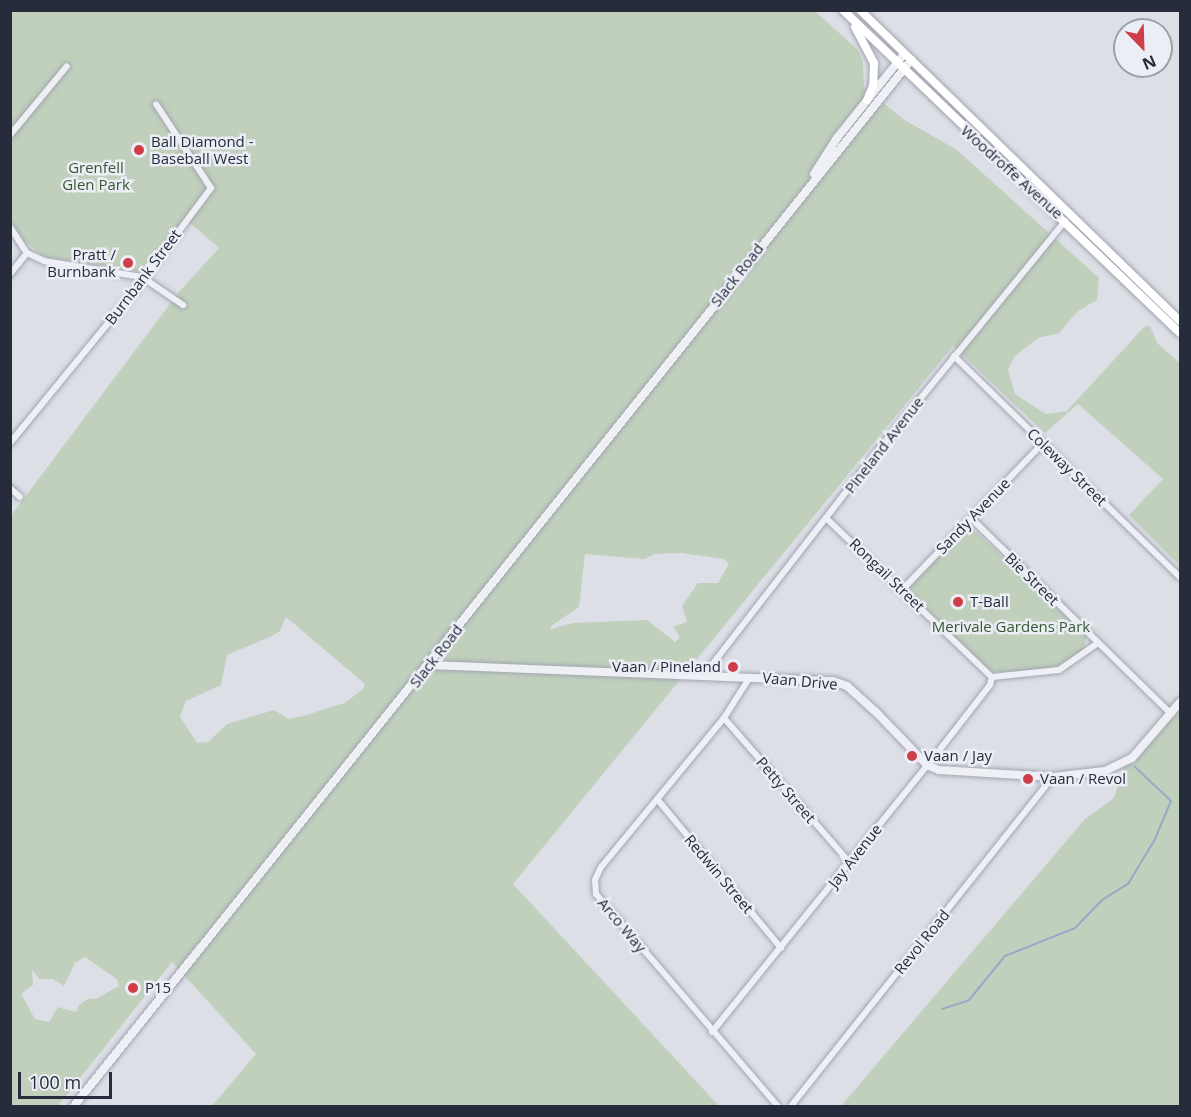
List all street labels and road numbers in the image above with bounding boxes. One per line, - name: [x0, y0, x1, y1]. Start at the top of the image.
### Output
- street label: Woodroffe Avenue: [957, 122, 1067, 222]
- street label: Burnbank Street: [101, 226, 185, 328]
- street label: Slack Road: [707, 240, 767, 310]
- street label: Pineland Avenue: [841, 393, 927, 497]
- street label: Coleway Street: [1023, 424, 1111, 510]
- street label: Sandy Avenue: [932, 474, 1014, 558]
- street label: Rongail Street: [846, 535, 928, 615]
- street label: Bie Street: [1001, 549, 1063, 609]
- street label: Slack Road: [406, 621, 466, 691]
- street label: Vaan Drive: [762, 669, 838, 693]
- street label: Petty Street: [752, 753, 820, 827]
- street label: Jay Avenue: [825, 821, 885, 891]
- street label: Redwin Street: [681, 831, 757, 917]
- street label: Arco Way: [594, 894, 650, 956]
- street label: Revol Road: [891, 906, 953, 978]

